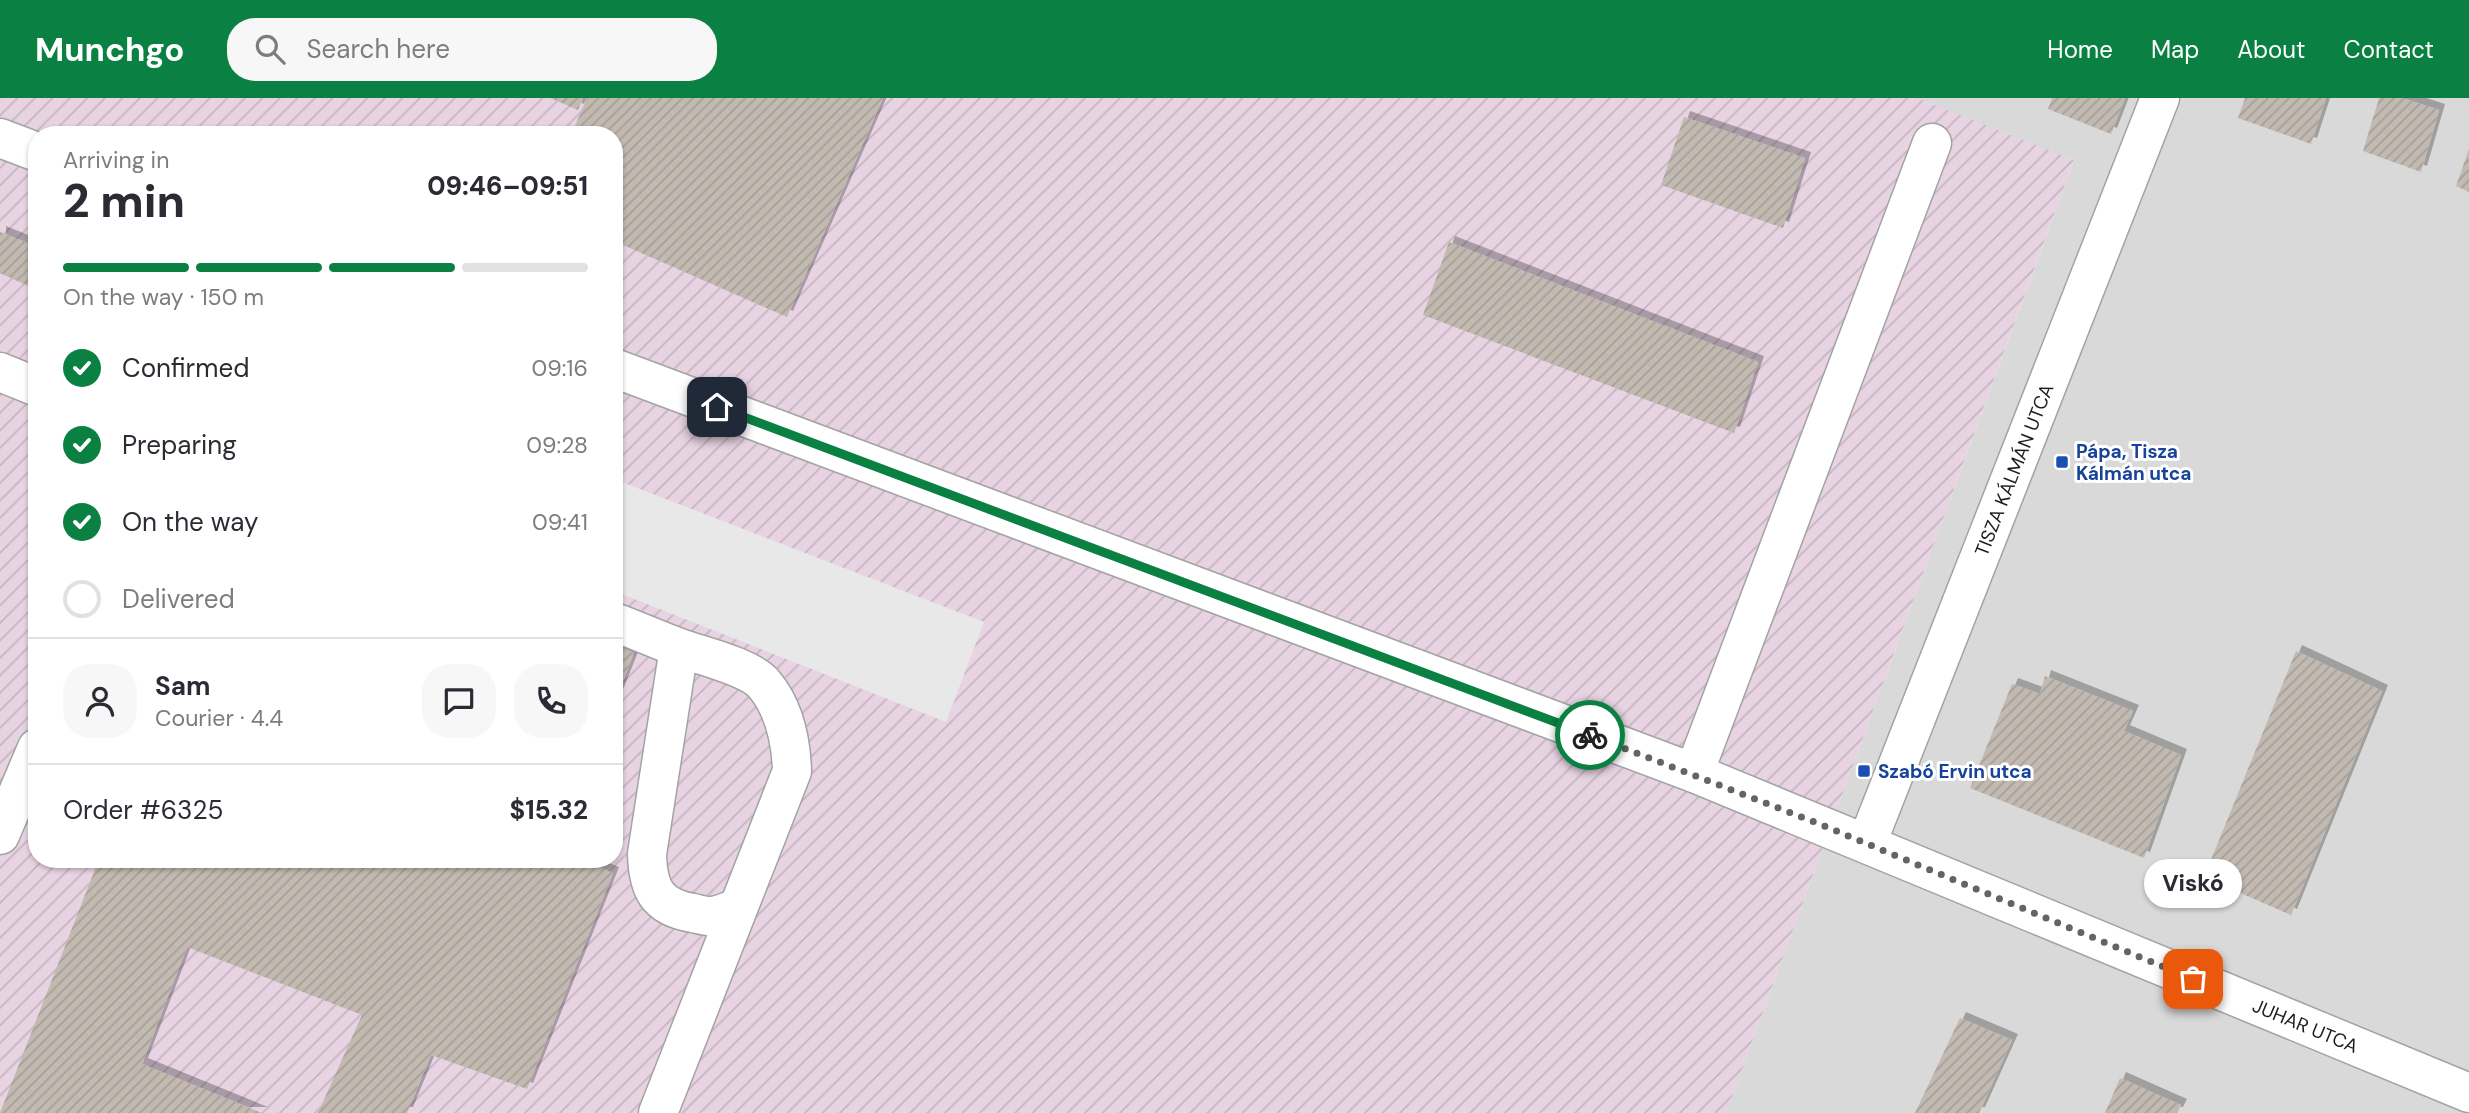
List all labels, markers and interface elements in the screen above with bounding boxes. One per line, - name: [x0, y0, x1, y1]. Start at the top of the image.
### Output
- search box: [227, 18, 717, 81]
- text: Munchgo: [35, 28, 185, 71]
- icon: search: [251, 30, 289, 68]
- text: Search here: [307, 32, 450, 66]
- text: Home: [2047, 34, 2113, 65]
- text: Map: [2151, 34, 2199, 65]
- text: About: [2237, 34, 2306, 65]
- text: Contact: [2344, 34, 2434, 65]
- text: Arriving in: [63, 145, 169, 175]
- text: 09:46–09:51: [427, 169, 588, 203]
- text: 2 min: [63, 171, 185, 231]
- text: On the way · 150 m: [63, 282, 264, 312]
- icon: check: [63, 349, 101, 387]
- text: Confirmed: [122, 351, 249, 385]
- text: 09:16: [532, 353, 588, 383]
- pin: [687, 377, 747, 437]
- street label: TISZA KÁLMÁN UTCA: [1969, 380, 2060, 560]
- icon: home: [698, 388, 736, 426]
- icon: check: [63, 426, 101, 464]
- text: Preparing: [122, 428, 237, 462]
- text: 09:28: [526, 430, 588, 460]
- place label: Pápa, Tisza Kálmán utca: [2076, 439, 2191, 486]
- marker: Pápa, Tisza Kálmán utca: [2054, 454, 2070, 470]
- icon: check: [63, 503, 101, 541]
- text: On the way: [122, 505, 258, 539]
- text: 09:41: [532, 507, 588, 537]
- text: Delivered: [122, 582, 235, 616]
- button: person: [63, 664, 137, 738]
- button: chat: [422, 664, 496, 738]
- button: phone: [514, 664, 588, 738]
- text: Sam: [155, 669, 210, 703]
- courier: [1555, 700, 1625, 770]
- text: Courier · 4.4: [155, 703, 283, 733]
- icon: bike: [1571, 716, 1609, 754]
- place label: Szabó Ervin utca: [1878, 759, 2032, 784]
- marker: Szabó Ervin utca: [1856, 763, 1872, 779]
- text: Order #6325: [63, 793, 223, 827]
- text: $15.32: [509, 793, 588, 827]
- callout: Viskó: [2144, 860, 2242, 909]
- text: Viskó: [2162, 868, 2224, 898]
- pin: [2163, 949, 2223, 1009]
- icon: bag: [2174, 960, 2212, 998]
- street label: JUHAR UTCA: [2249, 993, 2362, 1059]

